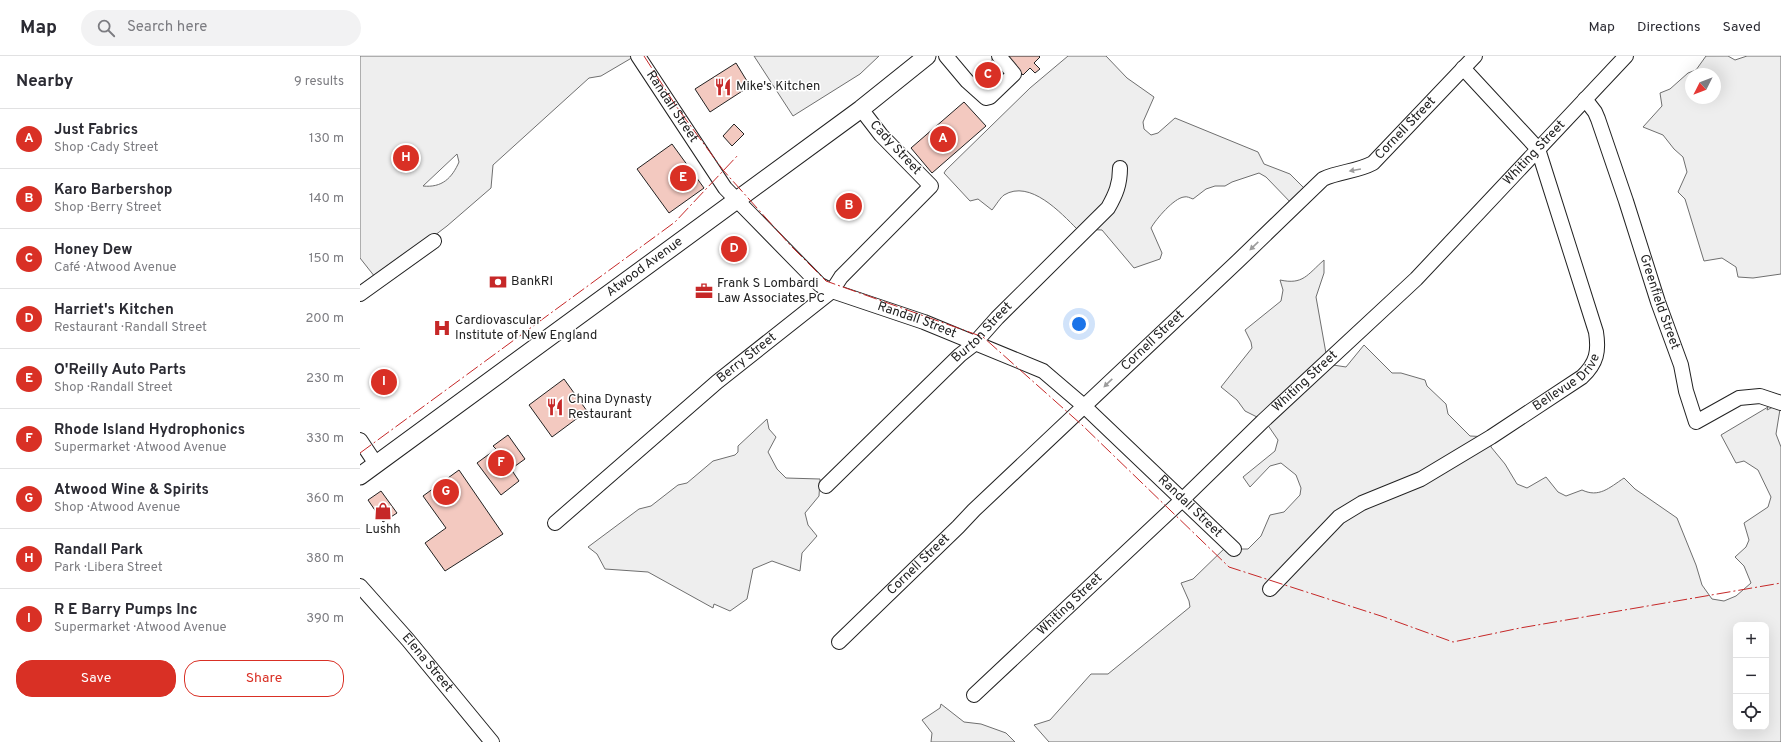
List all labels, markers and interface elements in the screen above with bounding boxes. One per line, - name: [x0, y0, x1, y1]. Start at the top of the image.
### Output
- search box: [81, 10, 361, 46]
- text: Map: [20, 16, 57, 40]
- icon: search: [95, 17, 117, 39]
- text: Search here: [127, 18, 207, 37]
- text: Map: [1589, 19, 1615, 36]
- text: Directions: [1637, 19, 1701, 36]
- text: Saved: [1723, 19, 1761, 36]
- pin: C: [975, 60, 1001, 90]
- street label: Randall Street: [642, 68, 701, 146]
- north arrow: [1685, 68, 1721, 104]
- text: Nearby: [16, 71, 73, 93]
- text: 9 results: [294, 74, 344, 90]
- restaurant icon: Mike's Kitchen: [713, 77, 733, 97]
- place label: Mike's Kitchen: [736, 79, 820, 95]
- street label: Cornell Street: [1372, 94, 1440, 163]
- street label: Whiting Street: [1500, 117, 1569, 189]
- street label: Cady Street: [866, 118, 924, 179]
- text: Just Fabrics: [54, 121, 138, 140]
- pin: A: [930, 124, 956, 154]
- text: A: [24, 131, 34, 147]
- text: 130 m: [309, 131, 344, 147]
- text: Shop · Cady Street: [54, 140, 158, 156]
- pin: H: [393, 143, 419, 173]
- pin: E: [670, 163, 696, 193]
- one-way arrow: [1349, 168, 1361, 174]
- text: Karo Barbershop: [54, 181, 172, 200]
- text: B: [25, 191, 33, 207]
- text: 140 m: [309, 191, 344, 207]
- pin: B: [836, 191, 862, 221]
- text: Shop · Berry Street: [54, 200, 162, 216]
- street label: Atwood Avenue: [603, 234, 686, 301]
- pin: D: [721, 234, 747, 264]
- text: Honey Dew: [54, 241, 132, 260]
- one-way arrow: [1249, 241, 1259, 251]
- text: C: [25, 251, 33, 267]
- text: 150 m: [309, 251, 344, 267]
- street label: Greenfield Street: [1635, 252, 1683, 352]
- text: Café · Atwood Avenue: [54, 260, 177, 276]
- bank icon: BankRI: [488, 272, 508, 292]
- place label: BankRI: [511, 274, 553, 290]
- place label: Frank S Lombardi Law Associates PC: [717, 276, 825, 307]
- office icon: Frank S Lombardi Law Associates PC: [694, 281, 714, 301]
- street label: Randall Street: [875, 299, 959, 342]
- street label: Burton Street: [949, 299, 1016, 366]
- text: Harriet's Kitchen: [54, 301, 174, 320]
- street label: Cornell Street: [1118, 307, 1188, 375]
- text: D: [24, 311, 34, 327]
- text: 200 m: [305, 311, 344, 327]
- place label: Cardiovascular Institute of New England: [455, 313, 597, 344]
- your location: [1069, 314, 1089, 334]
- hospital icon: Cardiovascular Institute of New England: [432, 318, 452, 338]
- text: Restaurant · Randall Street: [54, 320, 207, 336]
- street label: Berry Street: [714, 330, 780, 387]
- street label: Whiting Street: [1269, 347, 1341, 416]
- street label: Bellevue Drive: [1530, 352, 1604, 415]
- text: O'Reilly Auto Parts: [54, 361, 186, 380]
- pin: I: [371, 367, 397, 397]
- text: E: [25, 371, 33, 387]
- text: 230 m: [306, 371, 344, 387]
- one-way arrow: [1103, 379, 1113, 388]
- text: Shop · Randall Street: [54, 380, 173, 396]
- place label: China Dynasty Restaurant: [568, 392, 652, 423]
- restaurant icon: China Dynasty Restaurant: [545, 397, 565, 417]
- text: Rhode Island Hydrophonics: [54, 421, 245, 440]
- text: F: [25, 431, 33, 447]
- text: 330 m: [306, 431, 344, 447]
- text: Supermarket · Atwood Avenue: [54, 440, 227, 456]
- pin: F: [488, 448, 514, 478]
- street label: Randall Street: [1154, 472, 1225, 541]
- pin: G: [433, 477, 459, 507]
- text: Atwood Wine & Spirits: [54, 481, 209, 500]
- text: G: [25, 491, 33, 507]
- text: 360 m: [306, 491, 344, 507]
- text: Shop · Atwood Avenue: [54, 500, 180, 516]
- shop icon: Lushh: [373, 501, 393, 521]
- place label: Lushh: [365, 522, 401, 538]
- street label: Cornell Street: [884, 531, 954, 599]
- text: Randall Park: [54, 541, 143, 560]
- text: H: [24, 551, 34, 567]
- text: 380 m: [306, 551, 344, 567]
- text: Park · Libera Street: [54, 560, 163, 576]
- street label: Whiting Street: [1034, 570, 1106, 639]
- text: R E Barry Pumps Inc: [54, 601, 198, 620]
- text: I: [27, 611, 31, 627]
- text: 390 m: [306, 611, 344, 627]
- text: Supermarket · Atwood Avenue: [54, 620, 227, 636]
- map controls: [1733, 622, 1769, 730]
- button: +: [1733, 622, 1769, 658]
- street label: Elena Street: [398, 630, 456, 696]
- button: −: [1733, 658, 1769, 694]
- button: Save: [16, 660, 176, 697]
- button: Share: [184, 660, 344, 697]
- button: locate: [1733, 694, 1769, 730]

